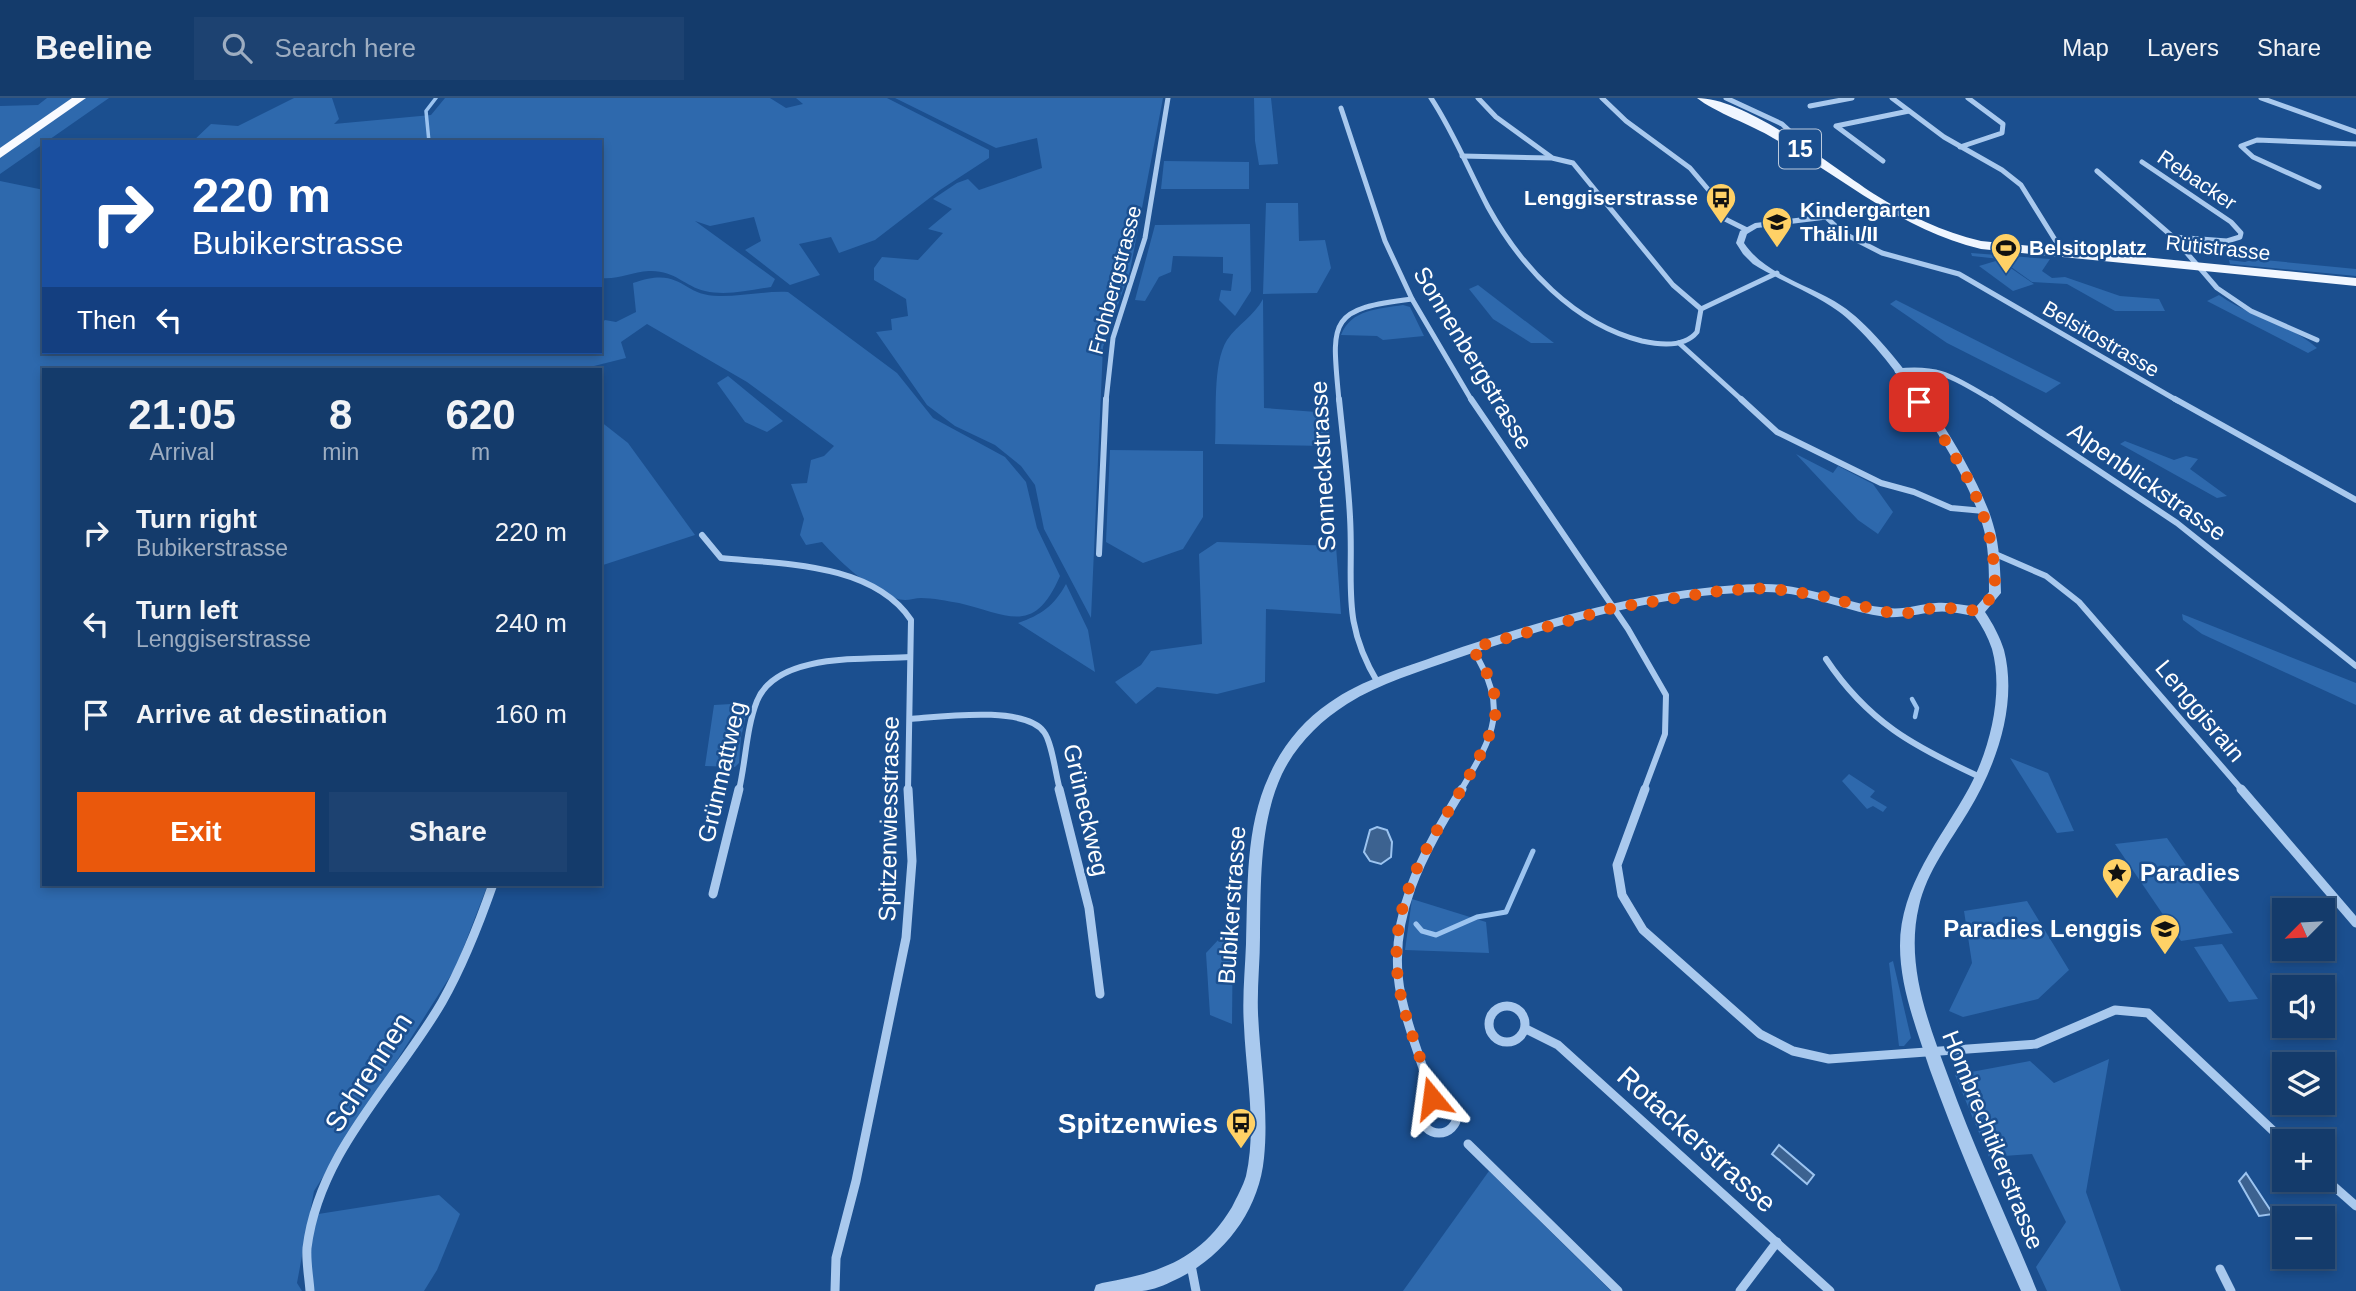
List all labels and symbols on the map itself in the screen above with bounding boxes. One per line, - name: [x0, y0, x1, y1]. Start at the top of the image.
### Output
- road number: 15: [1779, 130, 1821, 168]
- street label: Rebacker: [2154, 145, 2241, 214]
- bus stop icon: Lenggiserstrasse: [1704, 181, 1738, 225]
- place label: Lenggiserstrasse: [1524, 186, 1698, 209]
- place label: Kindergarten Thäli I/II: [1800, 198, 1931, 245]
- street label: Frohbergstrasse: [1084, 203, 1145, 357]
- school or university icon: Kindergarten Thäli I/II: [1760, 205, 1794, 249]
- sports icon: Belsitoplatz: [1989, 231, 2023, 275]
- street label: Rütistrasse: [2165, 231, 2271, 264]
- place label: Belsitoplatz: [2029, 236, 2147, 259]
- street label: Sonnenbergstrasse: [1408, 262, 1539, 454]
- street label: Belsitostrasse: [2039, 296, 2164, 381]
- pin: [1889, 372, 1949, 432]
- street label: Sonneckstrasse: [1305, 380, 1340, 552]
- street label: Alpenblickstrasse: [2063, 417, 2232, 546]
- street label: Lenggisrain: [2150, 654, 2251, 767]
- street label: Grünmattweg: [692, 699, 751, 845]
- street label: Spitzenwiesstrasse: [873, 716, 904, 922]
- street label: Grüneckweg: [1058, 741, 1115, 879]
- street label: Bubikerstrasse: [1212, 825, 1251, 985]
- place icon: Paradies: [2100, 856, 2134, 900]
- place label: Paradies: [2140, 859, 2240, 886]
- north arrow: [2272, 898, 2334, 961]
- school or university icon: Paradies Lenggis: [2148, 912, 2182, 956]
- place label: Paradies Lenggis: [1943, 915, 2142, 942]
- street label: Schrennen: [319, 1007, 418, 1138]
- street label: Hombrechtikerstrasse: [1937, 1027, 2050, 1253]
- street label: Rotackerstrasse: [1611, 1060, 1782, 1219]
- position arrow: [1395, 1061, 1469, 1135]
- bus stop icon: Spitzenwies: [1224, 1106, 1258, 1150]
- place label: Spitzenwies: [1058, 1108, 1218, 1139]

